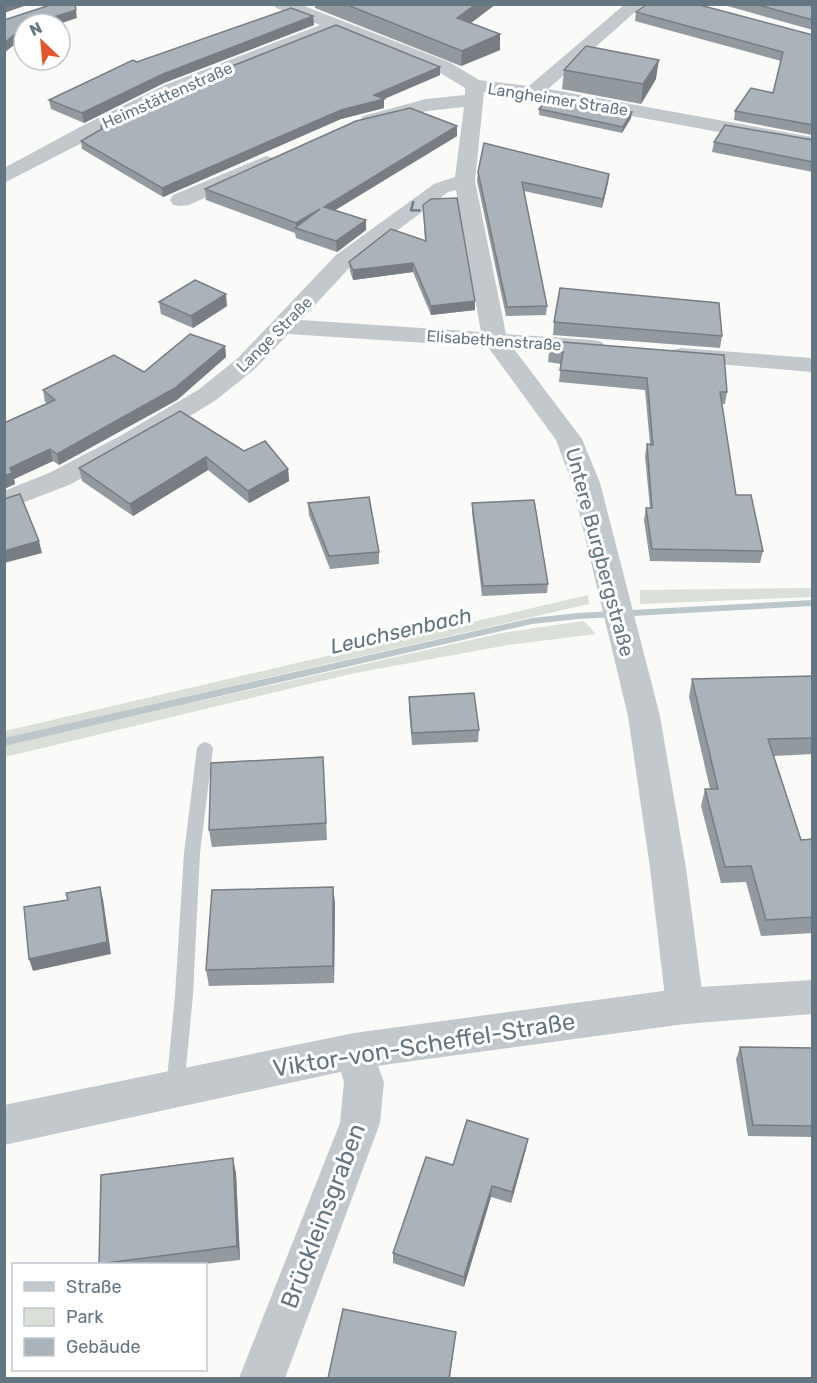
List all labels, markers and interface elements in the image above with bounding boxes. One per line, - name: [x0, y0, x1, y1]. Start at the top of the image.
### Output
- north arrow: [12, 12, 72, 72]
- text: N: [26, 18, 45, 40]
- street label: Heimstättenstraße: [99, 58, 235, 133]
- street label: Langheimer Straße: [486, 79, 630, 120]
- one-way arrow: [410, 200, 421, 211]
- street label: Lange Straße: [233, 292, 316, 376]
- street label: Elisabethenstraße: [426, 326, 562, 355]
- street label: Untere Burgbergstraße: [561, 445, 639, 659]
- water label: Leuchsenbach: [328, 602, 474, 659]
- street label: Viktor-von-Scheffel-Straße: [271, 1007, 577, 1083]
- street label: Brückleinsgraben: [275, 1120, 371, 1312]
- legend: [12, 1263, 207, 1371]
- text: Straße: [66, 1276, 122, 1298]
- text: Park: [66, 1306, 104, 1328]
- text: Gebäude: [66, 1336, 141, 1358]

